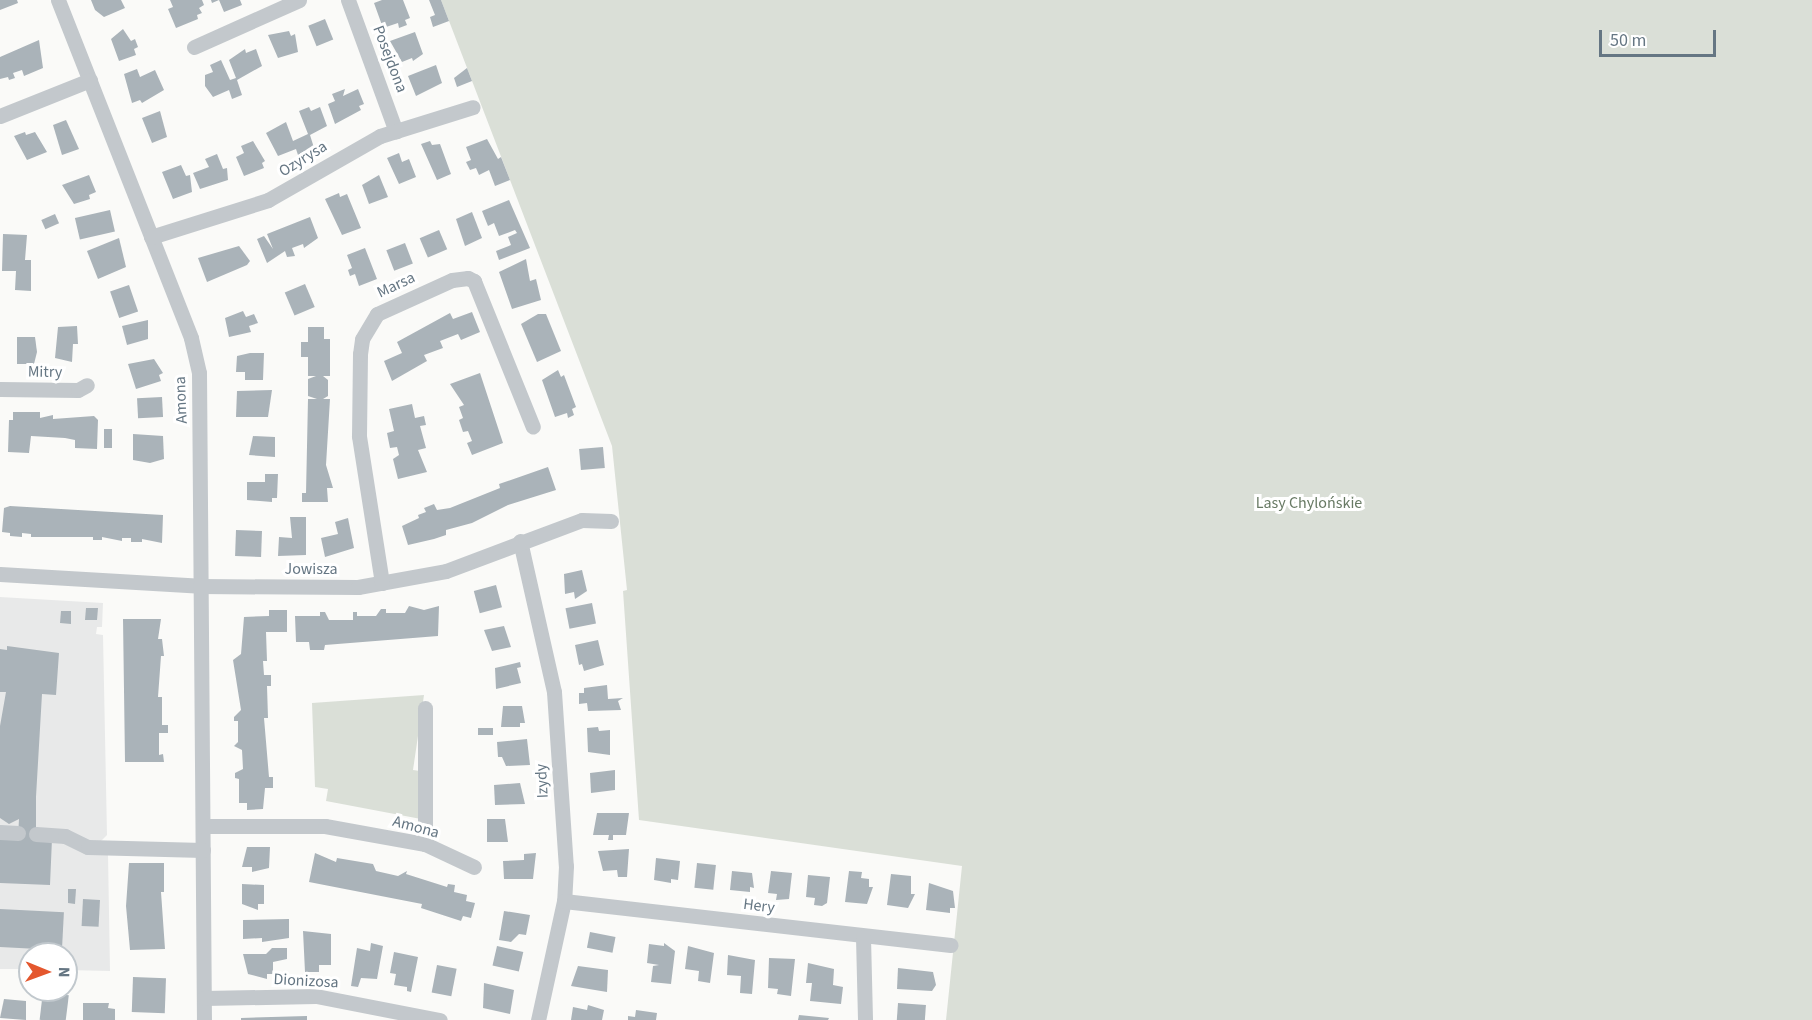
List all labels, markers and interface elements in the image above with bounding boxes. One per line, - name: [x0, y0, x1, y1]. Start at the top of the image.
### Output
- scale bar: [1602, 18, 1719, 56]
- street label: Posejdona: [368, 23, 412, 95]
- text: 50 m: [1610, 28, 1646, 53]
- street label: Ozyrysa: [275, 137, 331, 181]
- street label: Marsa: [374, 268, 418, 302]
- street label: Mitry: [28, 362, 62, 382]
- street label: Amona: [171, 376, 191, 424]
- park label: Lasy Chylońskie: [1256, 493, 1362, 513]
- street label: Jowisza: [285, 559, 337, 579]
- street label: Izydy: [532, 763, 552, 799]
- street label: Amona: [391, 812, 441, 842]
- street label: Hery: [742, 895, 776, 917]
- north arrow: [18, 942, 78, 1002]
- text: N: [53, 967, 75, 978]
- street label: Dionizosa: [273, 970, 339, 992]

